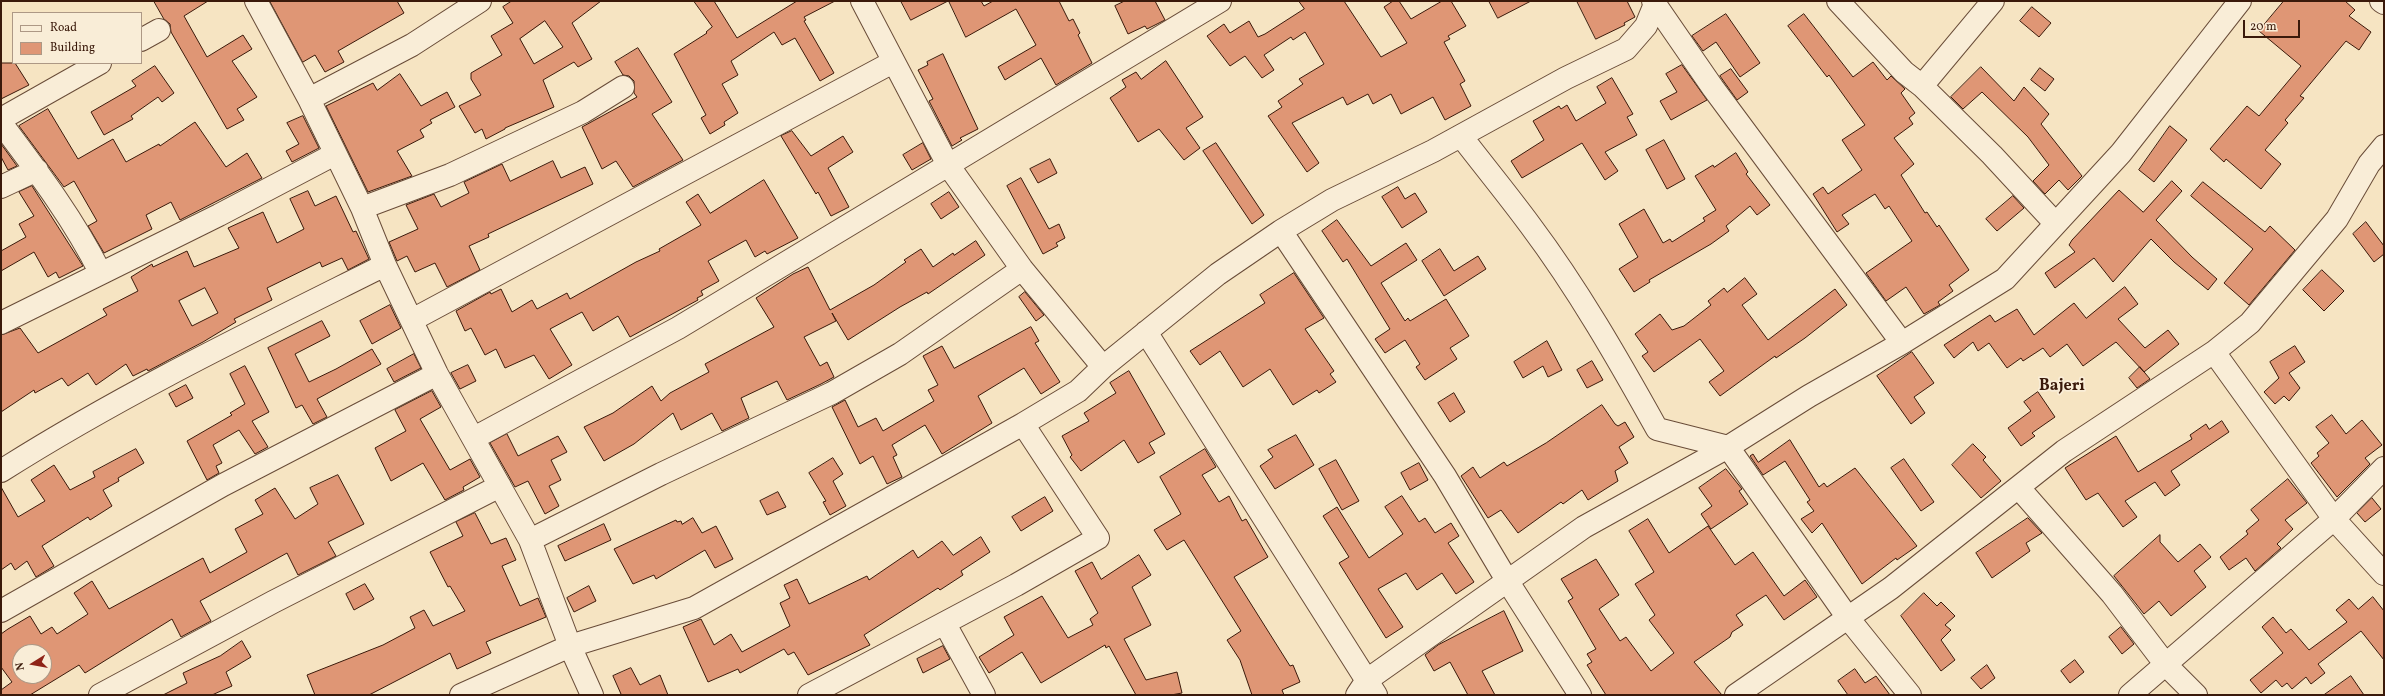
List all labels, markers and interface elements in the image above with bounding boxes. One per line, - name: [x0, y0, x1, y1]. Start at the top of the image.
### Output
- legend: [12, 12, 142, 64]
- scale bar: [2245, 12, 2302, 38]
- text: 20 m: [2250, 19, 2277, 35]
- text: Road: [50, 20, 77, 36]
- text: Building: [50, 40, 95, 56]
- district label: Bajeri: [2039, 377, 2085, 397]
- north arrow: [12, 644, 52, 684]
- text: N: [13, 661, 29, 672]

